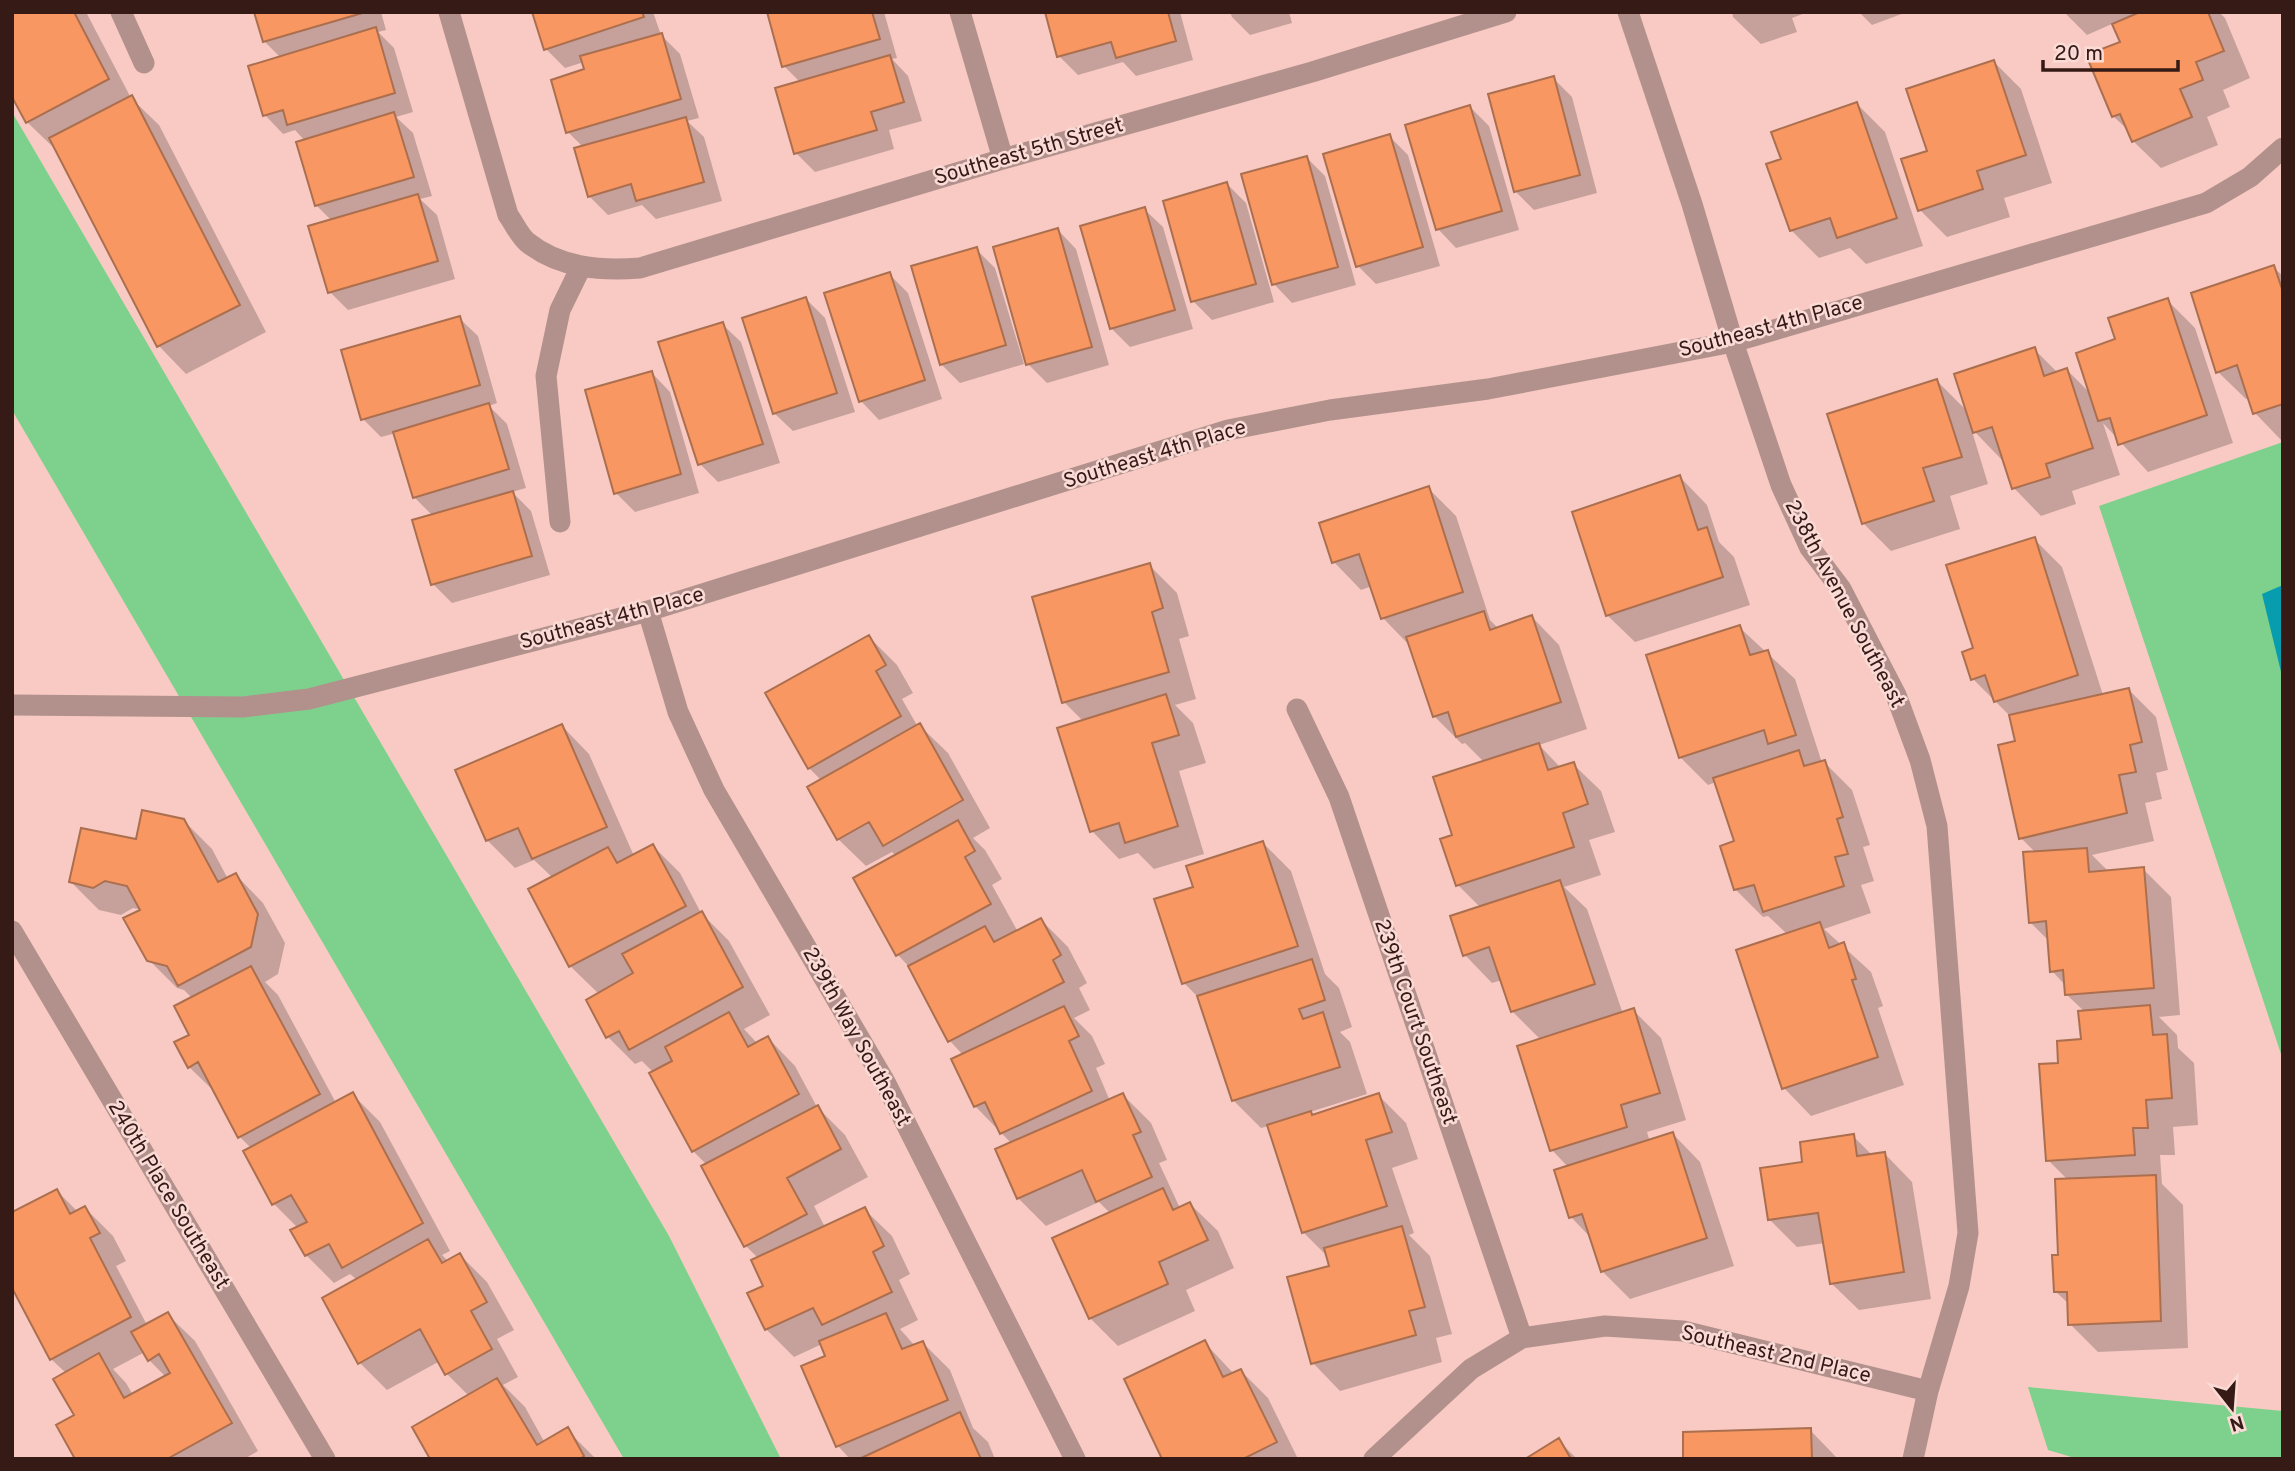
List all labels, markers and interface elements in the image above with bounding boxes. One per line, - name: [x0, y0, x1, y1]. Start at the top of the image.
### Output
- scale bar: [2043, 28, 2178, 72]
- text: 20 m: [2054, 41, 2103, 68]
- street label: Southeast 5th Street: [931, 112, 1127, 192]
- street label: Southeast 4th Place: [1676, 289, 1866, 365]
- street label: Southeast 4th Place: [1060, 414, 1250, 496]
- street label: 238th Avenue Southeast: [1778, 495, 1910, 713]
- street label: Southeast 4th Place: [517, 581, 707, 657]
- street label: 239th Court Southeast: [1367, 916, 1463, 1128]
- street label: 239th Way Southeast: [796, 943, 916, 1131]
- street label: 240th Place Southeast: [101, 1096, 235, 1294]
- street label: Southeast 2nd Place: [1678, 1320, 1874, 1390]
- north arrow: [2197, 1373, 2267, 1443]
- text: N: [2226, 1409, 2246, 1436]

